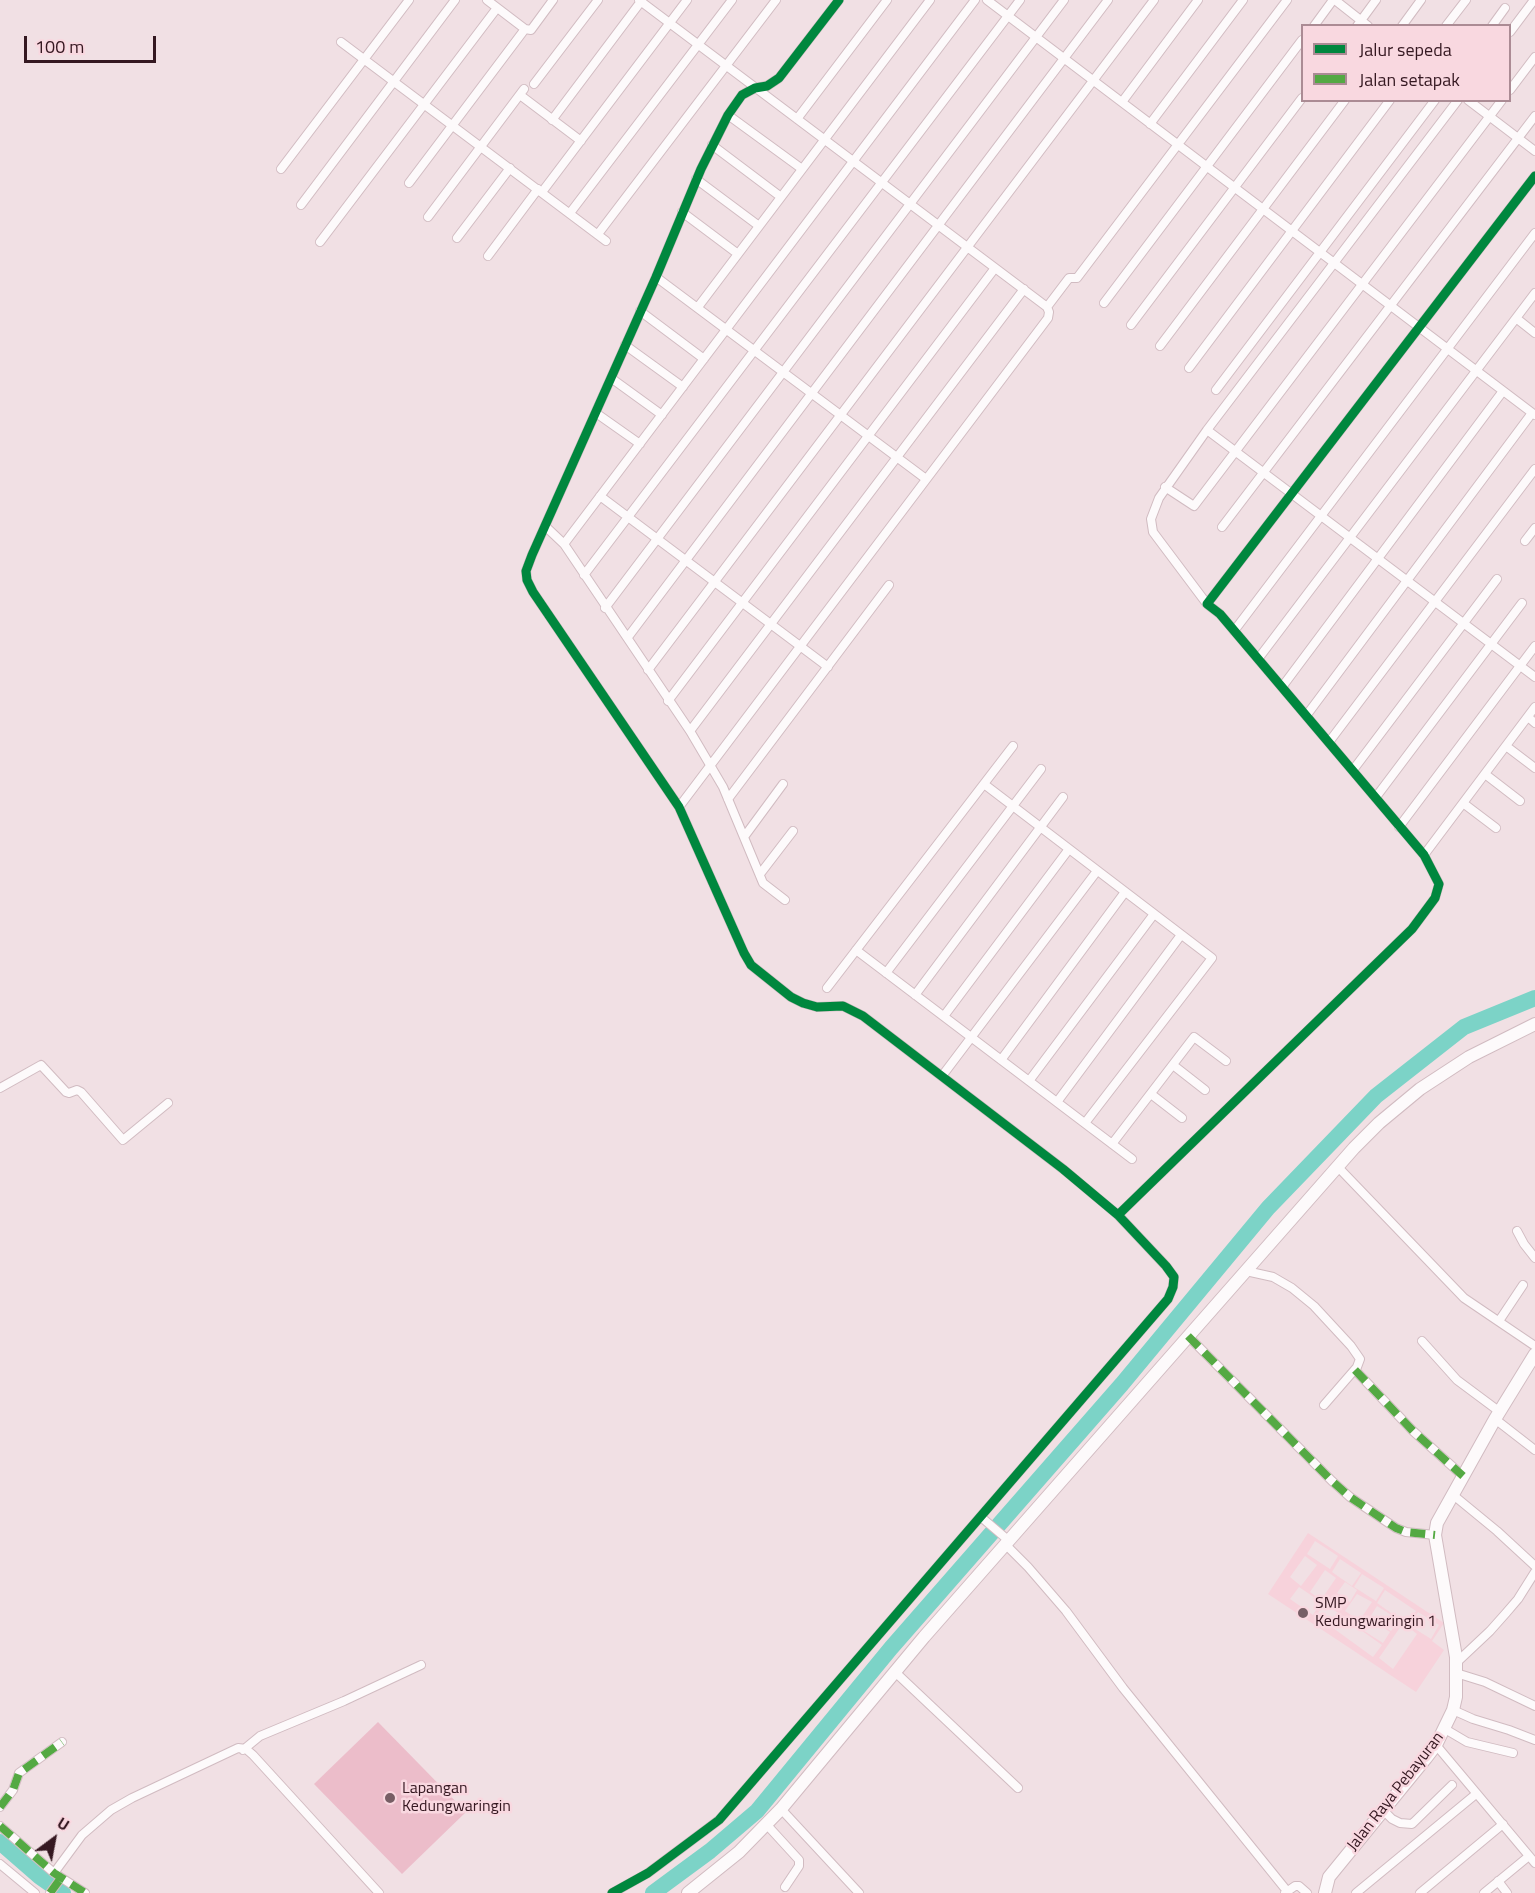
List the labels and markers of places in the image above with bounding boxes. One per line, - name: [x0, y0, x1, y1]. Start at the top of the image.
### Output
- place label: SMP Kedungwaringin 1: [1315, 1594, 1436, 1632]
- marker: SMP Kedungwaringin 1: [1296, 1606, 1310, 1620]
- place label: Lapangan Kedungwaringin: [402, 1779, 511, 1817]
- marker: Lapangan Kedungwaringin: [383, 1791, 397, 1805]

